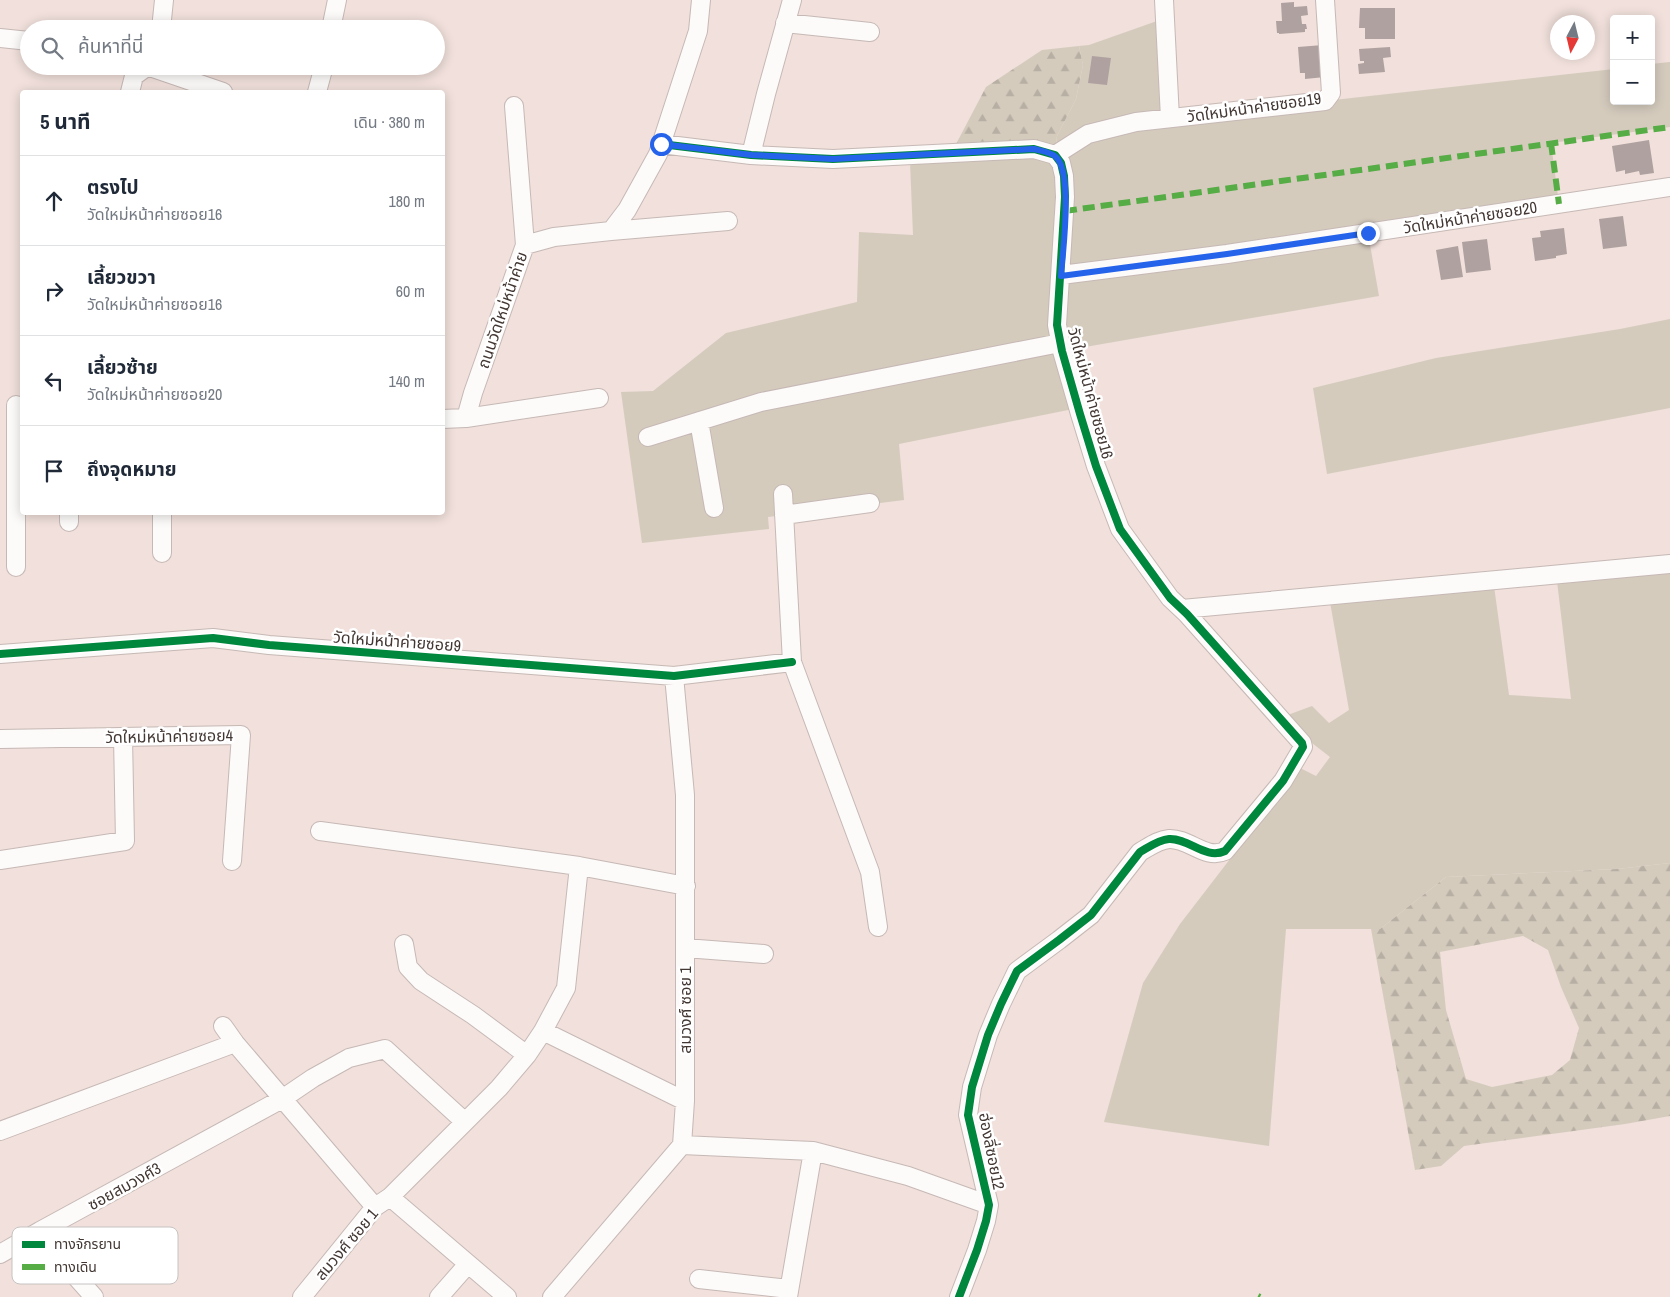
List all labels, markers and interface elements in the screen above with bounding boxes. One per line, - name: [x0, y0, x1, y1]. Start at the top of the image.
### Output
- north arrow: [1550, 15, 1595, 60]
- map controls: [1610, 15, 1655, 105]
- button: +: [1610, 15, 1655, 60]
- search box: [20, 20, 445, 75]
- text: ค้นหาที่นี่: [78, 33, 143, 59]
- icon: search: [38, 34, 66, 62]
- button: −: [1610, 60, 1655, 105]
- street label: วัดใหม่หน้าค่ายซอย19: [1185, 87, 1323, 127]
- text: 5 นาที: [40, 107, 91, 136]
- text: เดิน · 380 m: [353, 111, 425, 133]
- route start: [650, 133, 673, 156]
- text: ตรงไป: [87, 174, 139, 200]
- icon: ahead: [40, 187, 68, 215]
- text: 180 m: [389, 190, 425, 212]
- street label: วัดใหม่หน้าค่ายซอย20: [1401, 196, 1539, 238]
- text: วัดใหม่หน้าค่ายซอย16: [87, 203, 222, 225]
- route end: [1357, 222, 1380, 245]
- street label: ถนนวัดใหม่หน้าค่าย: [472, 249, 532, 371]
- text: เลี้ยวขวา: [87, 264, 156, 290]
- icon: right: [40, 277, 68, 305]
- text: 60 m: [396, 280, 425, 302]
- text: วัดใหม่หน้าค่ายซอย16: [87, 293, 222, 315]
- street label: วัดใหม่หน้าค่ายซอย16: [1063, 325, 1119, 461]
- text: เลี้ยวซ้าย: [87, 354, 158, 380]
- icon: left: [40, 367, 68, 395]
- text: 140 m: [389, 370, 425, 392]
- text: วัดใหม่หน้าค่ายซอย20: [87, 383, 222, 405]
- text: ถึงจุดหมาย: [87, 456, 177, 482]
- icon: arrive: [40, 457, 68, 485]
- street label: วัดใหม่หน้าค่ายซอย9: [332, 626, 462, 656]
- street label: วัดใหม่หน้าค่ายซอย4: [105, 724, 233, 748]
- street label: สมวงศ์ ซอย 1: [674, 965, 696, 1054]
- street label: ฮ่องลี่ซอย12: [974, 1111, 1010, 1191]
- street label: ซอยสมวงศ์3: [84, 1157, 164, 1215]
- street label: สมวงศ์ ซอย 1: [309, 1203, 383, 1285]
- legend: [12, 1227, 178, 1284]
- text: ทางจักรยาน: [54, 1235, 121, 1253]
- text: ทางเดิน: [54, 1258, 97, 1276]

